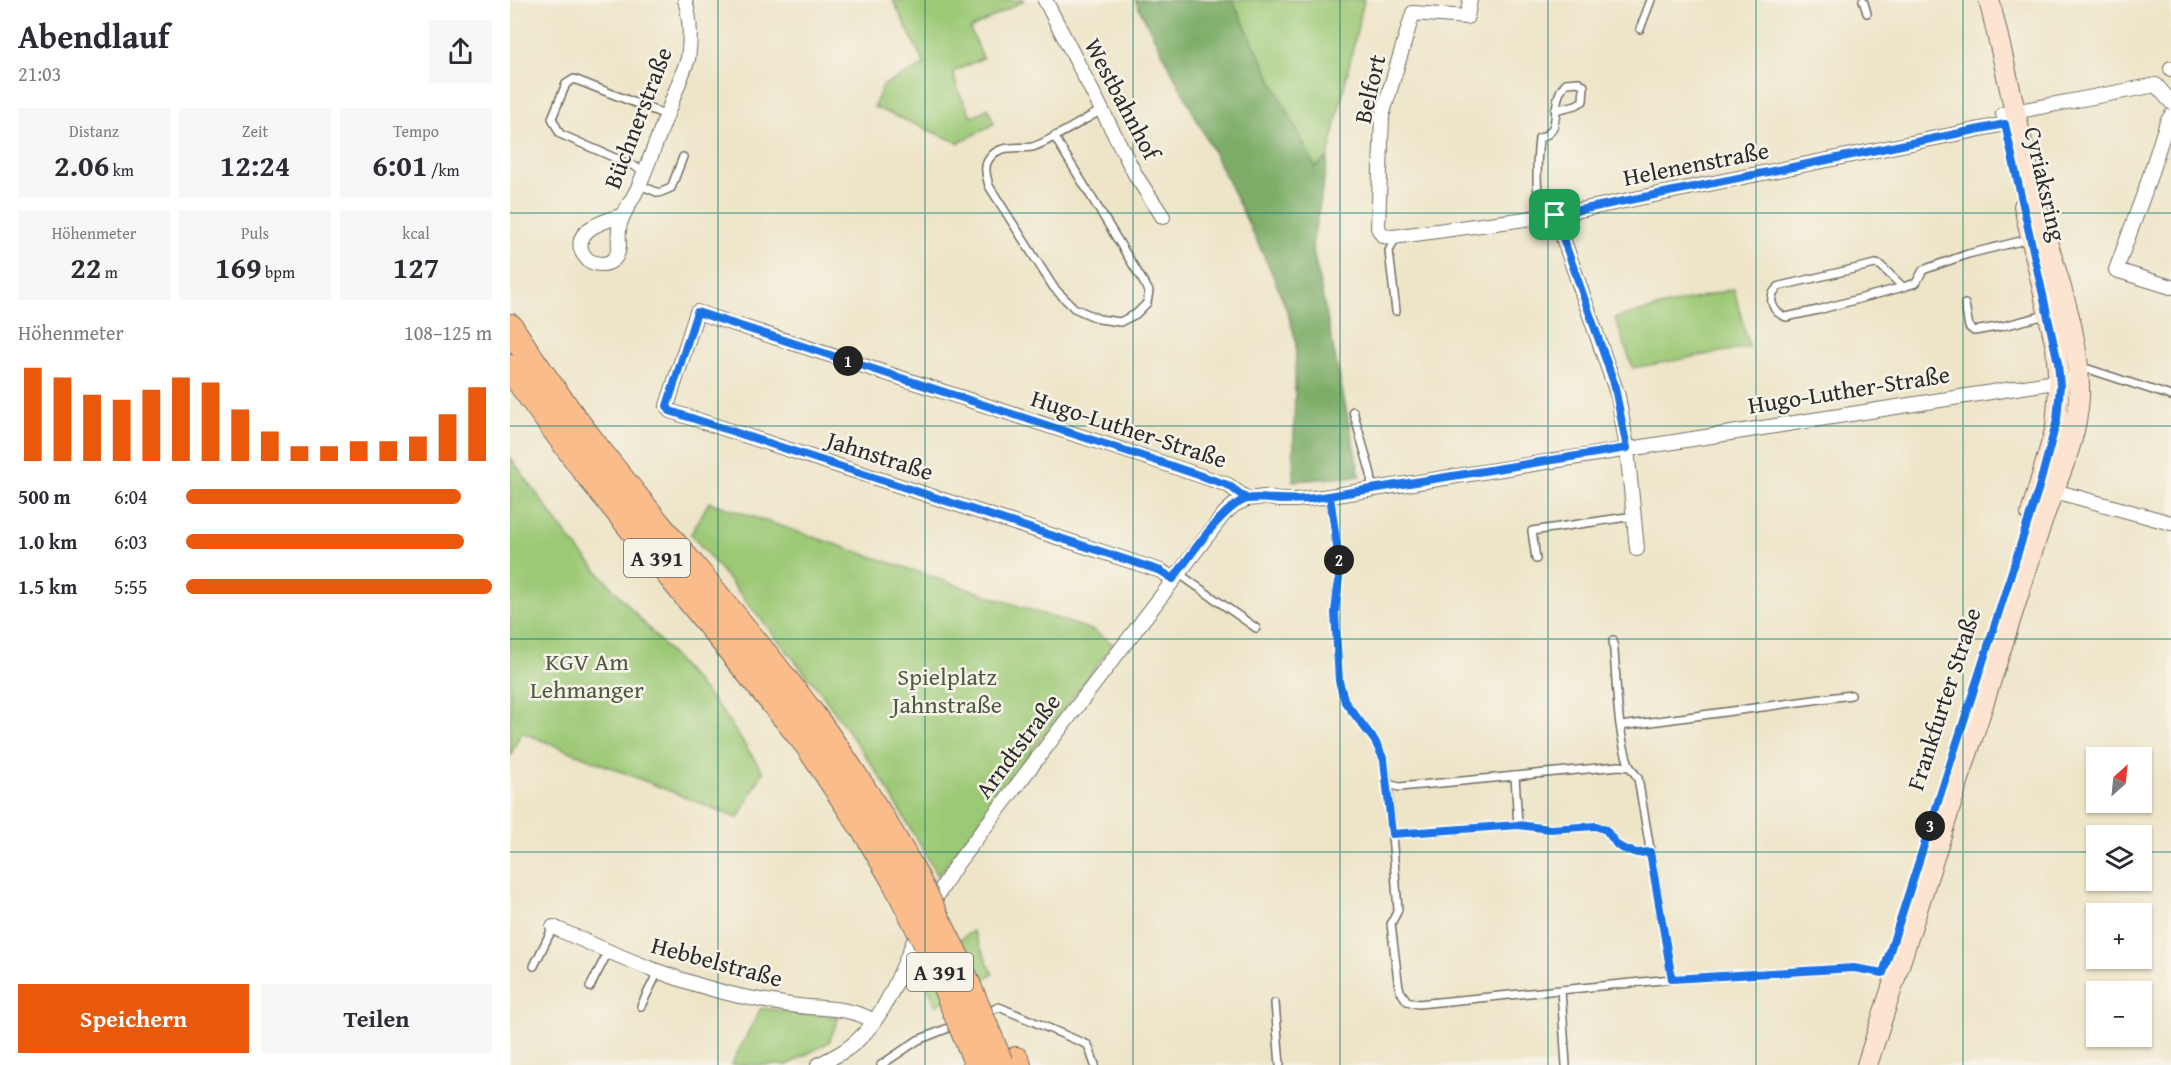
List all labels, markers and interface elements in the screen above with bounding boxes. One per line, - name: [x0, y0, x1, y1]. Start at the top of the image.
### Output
- text: Abendlauf: [18, 12, 169, 60]
- button: share: [429, 20, 492, 83]
- street label: Westbahnhof: [1076, 32, 1170, 168]
- street label: Büchnerstraße: [594, 42, 681, 194]
- street label: Belfort: [1345, 50, 1395, 127]
- text: 21:03: [18, 59, 61, 88]
- text: Distanz: [69, 119, 119, 143]
- text: Zeit: [242, 119, 268, 143]
- text: Tempo: [393, 119, 439, 143]
- street label: Cyriaksring: [2015, 123, 2076, 245]
- street label: Helenenstraße: [1620, 132, 1772, 195]
- text: 2.06: [54, 143, 109, 187]
- text: 12:24: [220, 143, 290, 187]
- text: 6:01: [372, 143, 427, 187]
- text: km: [109, 158, 134, 182]
- text: /km: [427, 158, 460, 182]
- pin: [1529, 189, 1580, 240]
- icon: arrive: [1538, 198, 1571, 231]
- text: Höhenmeter: [52, 221, 136, 245]
- text: Puls: [241, 221, 269, 245]
- text: kcal: [402, 221, 430, 245]
- text: 22: [70, 245, 101, 289]
- text: 169: [215, 245, 262, 289]
- text: 127: [393, 245, 439, 289]
- text: m: [101, 260, 118, 284]
- text: bpm: [262, 260, 295, 284]
- text: Höhenmeter: [18, 318, 124, 347]
- text: 108–125 m: [404, 318, 492, 347]
- pin: 1: [833, 346, 863, 376]
- text: 1: [844, 349, 852, 373]
- street label: Hugo-Luther-Straße: [1745, 356, 1952, 423]
- street label: Hugo-Luther-Straße: [1027, 380, 1232, 477]
- street label: Jahnstraße: [819, 421, 938, 489]
- text: 500 m: [18, 482, 71, 511]
- text: 6:04: [114, 482, 148, 511]
- text: 1.0 km: [18, 527, 77, 556]
- text: 6:03: [114, 527, 148, 556]
- road number: A 391: [624, 539, 690, 577]
- pin: 2: [1324, 545, 1354, 575]
- text: 2: [1335, 548, 1343, 572]
- text: 1.5 km: [18, 572, 77, 601]
- text: 5:55: [114, 572, 148, 601]
- street label: Frankfurter Straße: [1897, 603, 1990, 795]
- park label: KGV Am Lehmanger: [530, 644, 644, 707]
- park label: Spielplatz Jahnstraße: [889, 659, 1002, 722]
- street label: Arndtstraße: [966, 686, 1069, 806]
- north arrow: [2086, 747, 2152, 813]
- map controls: [2086, 747, 2152, 1047]
- pin: 3: [1915, 811, 1945, 841]
- text: 3: [1926, 814, 1934, 838]
- button: layers: [2086, 825, 2152, 891]
- button: +: [2086, 903, 2152, 969]
- street label: Hebbelstraße: [648, 927, 787, 996]
- road number: A 391: [907, 953, 973, 991]
- button: −: [2086, 981, 2152, 1047]
- button: Speichern: [18, 984, 249, 1053]
- button: Teilen: [261, 984, 492, 1053]

